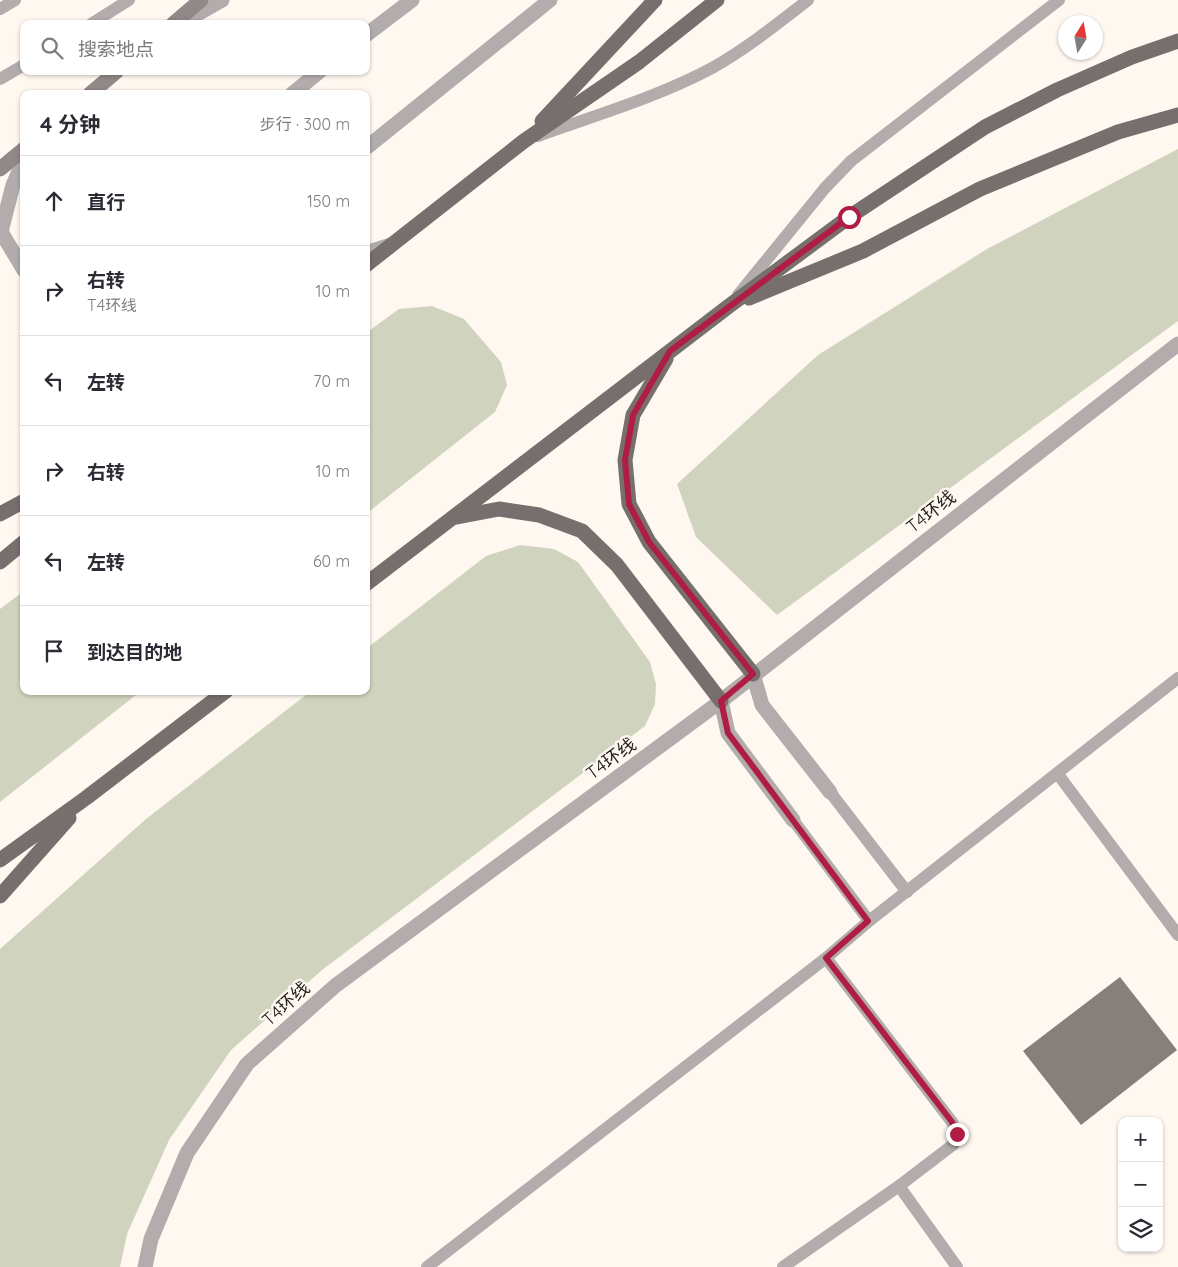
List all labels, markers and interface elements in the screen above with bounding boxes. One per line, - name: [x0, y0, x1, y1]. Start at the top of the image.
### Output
- north arrow: [1058, 15, 1103, 60]
- search box: [20, 20, 370, 75]
- icon: search: [38, 34, 66, 62]
- text: 搜索地点: [78, 37, 154, 61]
- text: 4 分钟: [40, 111, 100, 137]
- text: 步行 · 300 m: [260, 114, 350, 134]
- icon: ahead: [40, 187, 68, 215]
- text: 直行: [87, 190, 125, 214]
- text: 150 m: [307, 191, 350, 211]
- route start: [838, 206, 861, 229]
- text: 右转: [87, 268, 125, 292]
- icon: right: [40, 277, 68, 305]
- text: 10 m: [316, 281, 350, 301]
- text: T4环线: [87, 295, 137, 315]
- icon: left: [40, 367, 68, 395]
- text: 左转: [87, 370, 125, 394]
- text: 70 m: [313, 371, 350, 391]
- icon: right: [40, 457, 68, 485]
- text: 右转: [87, 460, 125, 484]
- text: 10 m: [316, 461, 350, 481]
- street label: T4环线: [901, 485, 960, 538]
- icon: left: [40, 547, 68, 575]
- text: 左转: [87, 550, 125, 574]
- text: 60 m: [313, 551, 350, 571]
- icon: arrive: [40, 637, 68, 665]
- text: 到达目的地: [87, 640, 182, 664]
- street label: T4环线: [581, 733, 640, 784]
- street label: T4环线: [257, 976, 314, 1031]
- map controls: [1118, 1117, 1163, 1252]
- button: +: [1118, 1117, 1163, 1162]
- route end: [946, 1123, 969, 1146]
- button: −: [1118, 1162, 1163, 1207]
- button: layers: [1118, 1207, 1163, 1252]

